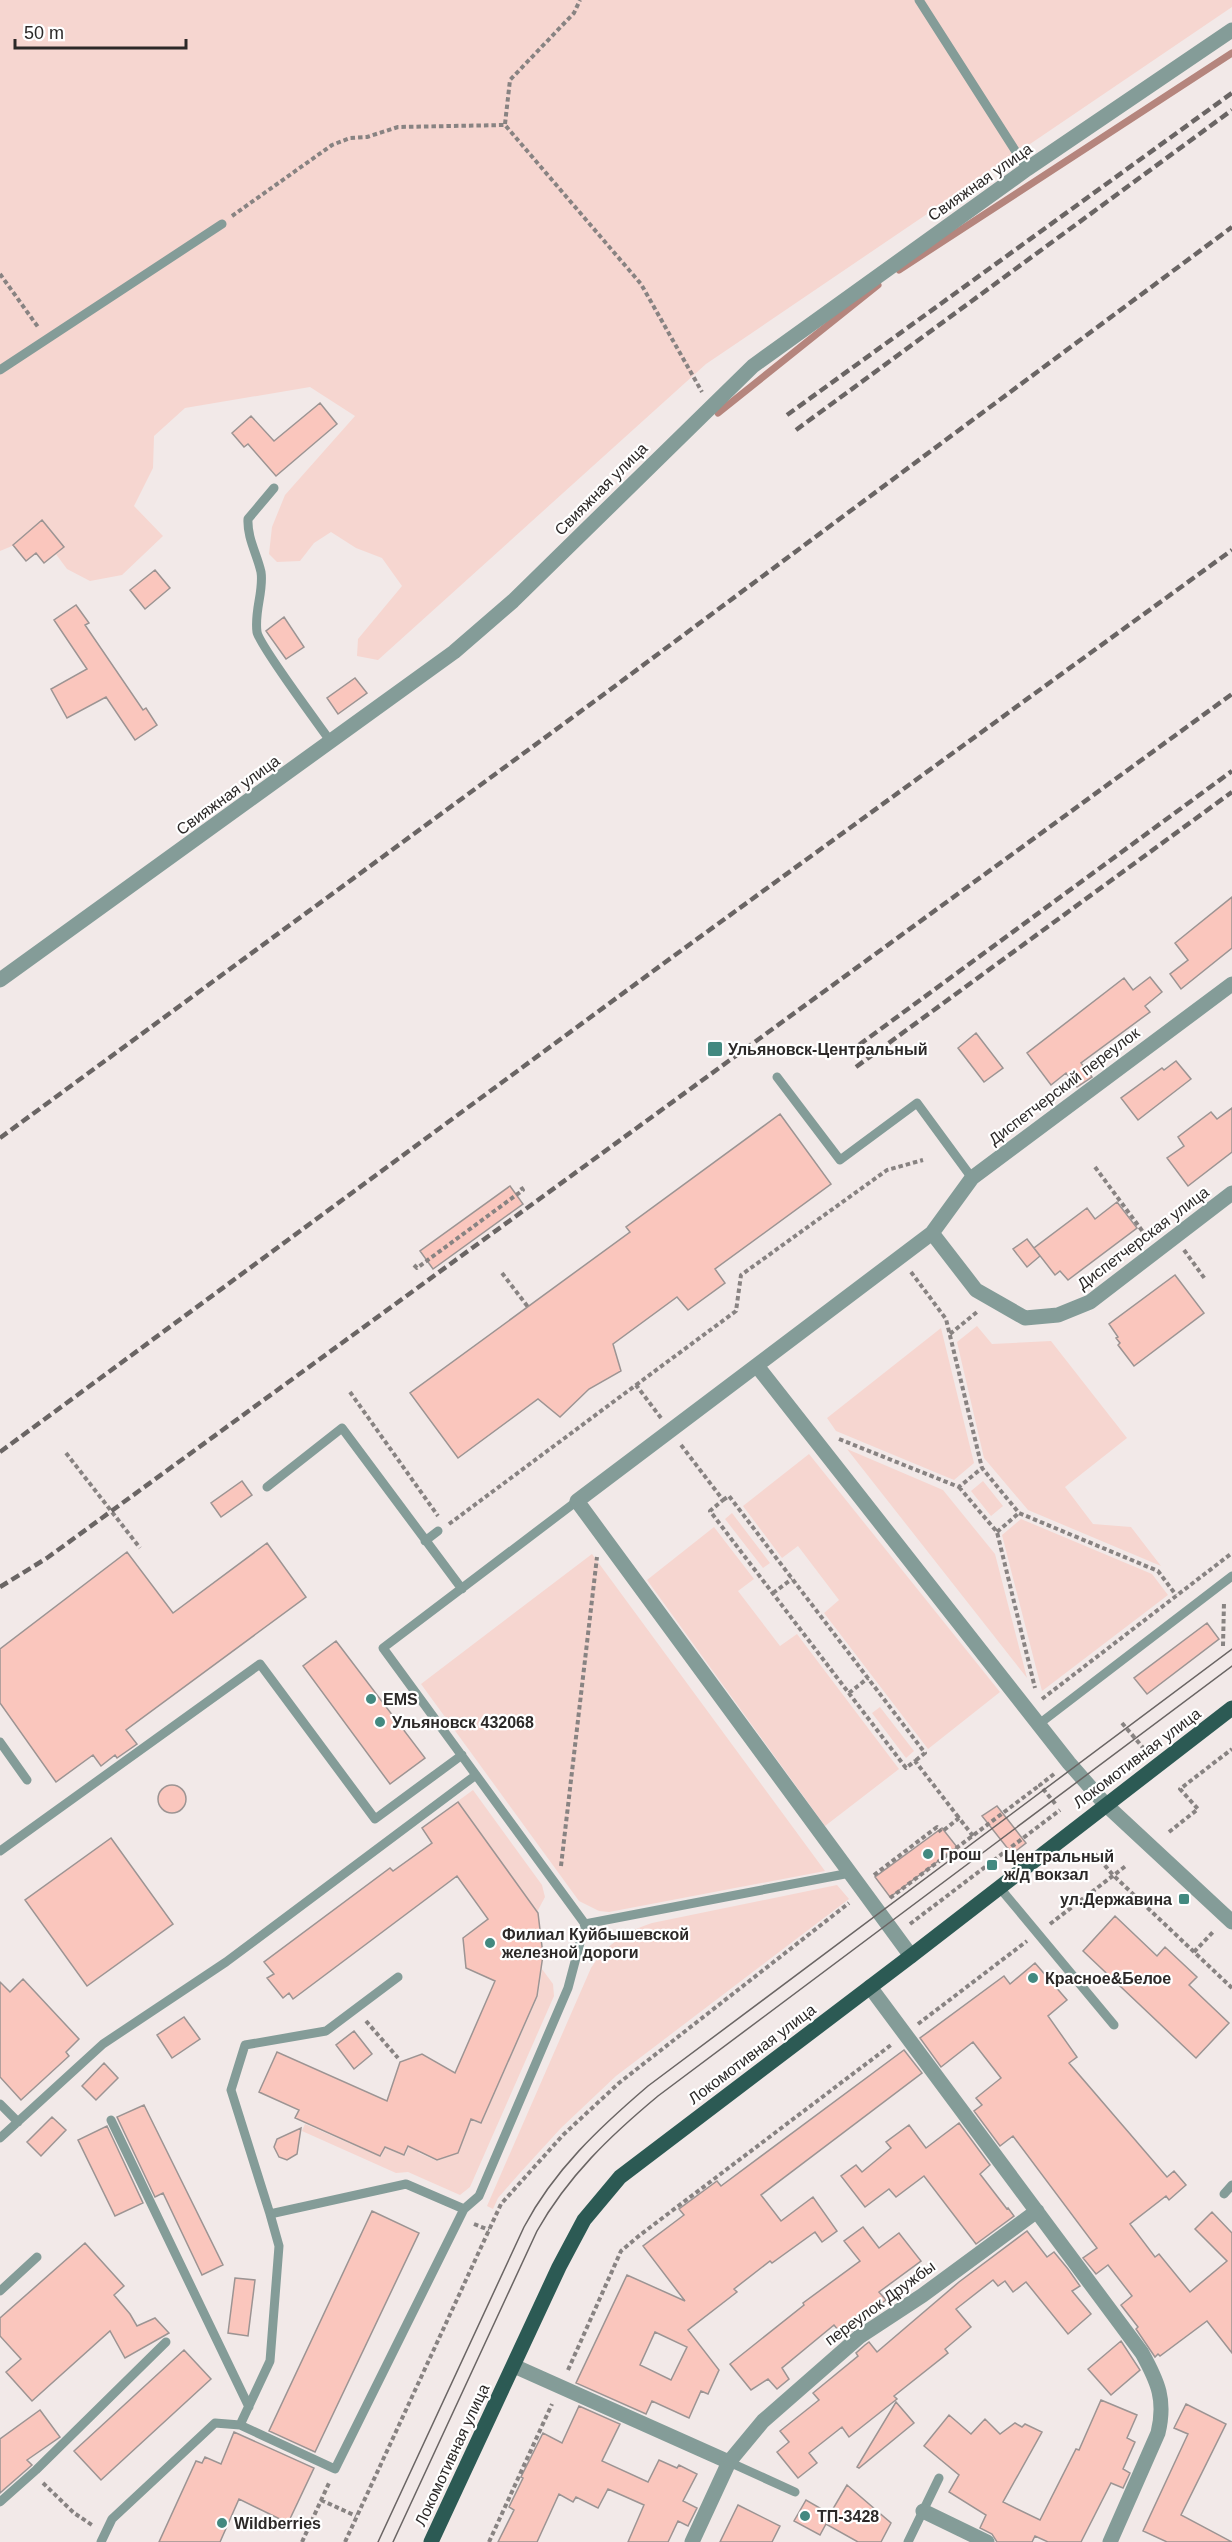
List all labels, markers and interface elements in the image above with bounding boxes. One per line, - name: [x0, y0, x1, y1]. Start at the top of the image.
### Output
- scale bar: [15, 12, 186, 50]
- text: 50 m: [24, 23, 64, 43]
- street label: Свияжная улица: [925, 140, 1035, 224]
- street label: Свияжная улица: [551, 439, 651, 539]
- street label: Свияжная улица: [173, 752, 283, 838]
- street label: Диспетчерский переулок: [985, 1023, 1143, 1148]
- marker: Ульяновск-Центральный: [706, 1040, 724, 1058]
- place label: Ульяновск-Центральный: [728, 1041, 928, 1058]
- street label: Диспетчерская улица: [1074, 1183, 1212, 1293]
- place label: EMS: [383, 1691, 418, 1708]
- marker: EMS: [364, 1692, 378, 1706]
- street label: Локомотивная улица: [1070, 1705, 1204, 1811]
- place label: Ульяновск 432068: [392, 1714, 534, 1731]
- marker: Ульяновск 432068: [373, 1715, 387, 1729]
- place label: Грош: [940, 1846, 981, 1863]
- marker: Грош: [921, 1847, 935, 1861]
- place label: Центральный ж/д вокзал: [1003, 1848, 1114, 1883]
- marker: Центральный ж/д вокзал: [985, 1858, 999, 1872]
- place label: ул.Державина: [1060, 1891, 1172, 1908]
- marker: ул.Державина: [1177, 1892, 1191, 1906]
- place label: Филиал Куйбышевской железной дороги: [501, 1926, 689, 1961]
- marker: Филиал Куйбышевской железной дороги: [483, 1936, 497, 1950]
- place label: Красное&Белое: [1045, 1970, 1171, 1987]
- marker: Красное&Белое: [1026, 1971, 1040, 1985]
- street label: Локомотивная улица: [685, 2001, 819, 2107]
- street label: переулок Дружбы: [822, 2257, 938, 2349]
- street label: Локомотивная улица: [412, 2381, 492, 2529]
- place label: ТП-3428: [817, 2508, 879, 2525]
- marker: ТП-3428: [798, 2509, 812, 2523]
- place label: Wildberries: [234, 2515, 321, 2532]
- marker: Wildberries: [215, 2516, 229, 2530]

